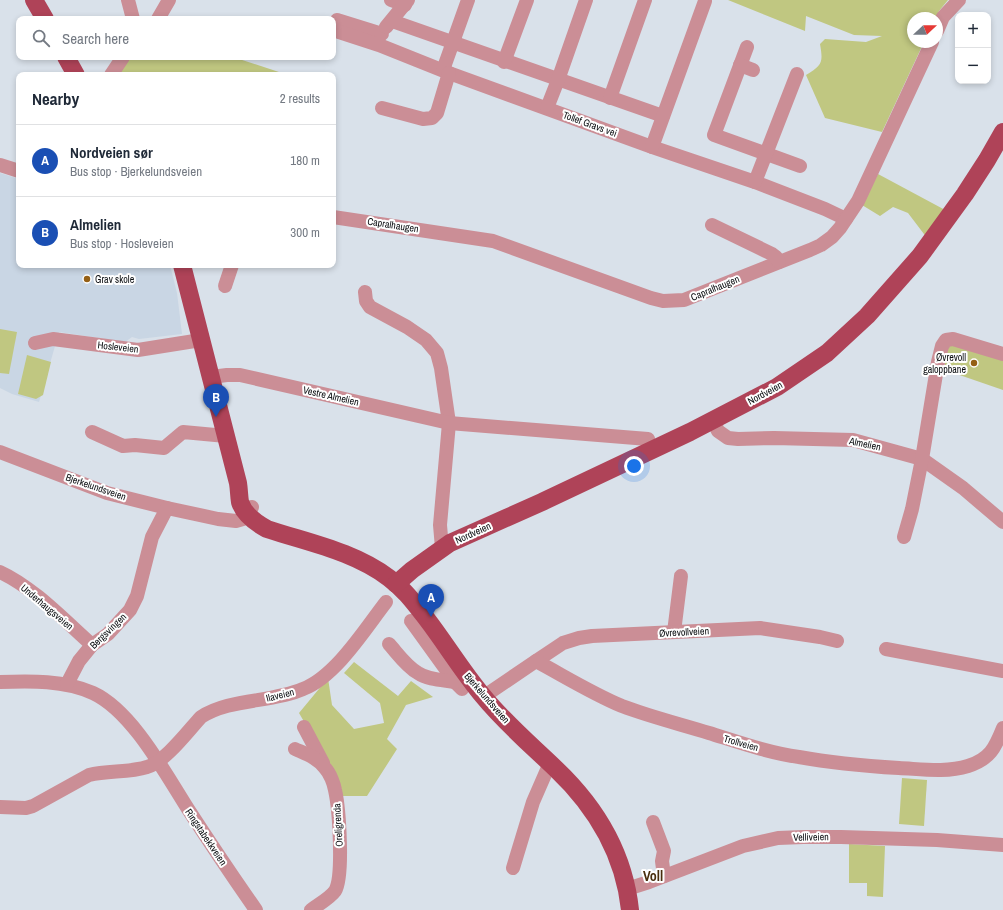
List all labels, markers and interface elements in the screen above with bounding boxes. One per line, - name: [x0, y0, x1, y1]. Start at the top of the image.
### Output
- north arrow: [907, 12, 943, 48]
- map controls: [955, 12, 991, 84]
- button: +: [955, 12, 991, 48]
- search box: [16, 16, 336, 60]
- icon: search: [30, 27, 52, 49]
- text: Search here: [62, 28, 129, 49]
- button: −: [955, 48, 991, 84]
- text: Nearby: [32, 87, 79, 110]
- text: 2 results: [280, 90, 320, 107]
- street label: Tollef Gravs vei: [561, 108, 619, 140]
- text: Nordveien sør: [70, 142, 153, 163]
- text: A: [41, 152, 49, 169]
- text: 180 m: [290, 152, 320, 169]
- text: Bus stop · Bjerkelundsveien: [70, 163, 202, 180]
- text: Almelien: [70, 214, 121, 235]
- street label: Capralhaugen: [367, 215, 419, 235]
- text: B: [41, 224, 49, 241]
- text: 300 m: [290, 224, 320, 241]
- text: Bus stop · Hosleveien: [70, 235, 174, 252]
- street label: Capralhaugen: [689, 272, 741, 304]
- place label: Grav skole: [95, 273, 135, 286]
- marker: Grav skole: [82, 274, 92, 284]
- street label: Hosleveien: [97, 338, 139, 356]
- place label: Øvrevoll galoppbane: [923, 351, 966, 376]
- marker: Øvrevoll galoppbane: [969, 358, 979, 368]
- street label: Nordveien: [745, 378, 785, 408]
- street label: Vestre Almelien: [302, 383, 360, 409]
- pin: B: [203, 384, 229, 417]
- street label: Almelien: [847, 434, 882, 454]
- your location: [624, 456, 644, 476]
- street label: Bjerkelundsveien: [64, 471, 128, 503]
- street label: Nordveien: [453, 519, 493, 547]
- street label: Underhaugsveien: [18, 581, 76, 633]
- pin: A: [418, 584, 444, 617]
- street label: Bergsvingen: [87, 610, 129, 652]
- street label: Øvrevollveien: [659, 624, 709, 640]
- street label: Bjerkelundsveien: [461, 670, 513, 726]
- street label: Ilaveien: [264, 685, 296, 705]
- street label: Trollveien: [722, 732, 760, 754]
- street label: Oreligrenda: [330, 803, 346, 847]
- street label: Ringstabekkveien: [182, 806, 230, 868]
- street label: Velliveien: [793, 830, 829, 844]
- district label: Voll: [643, 867, 663, 885]

